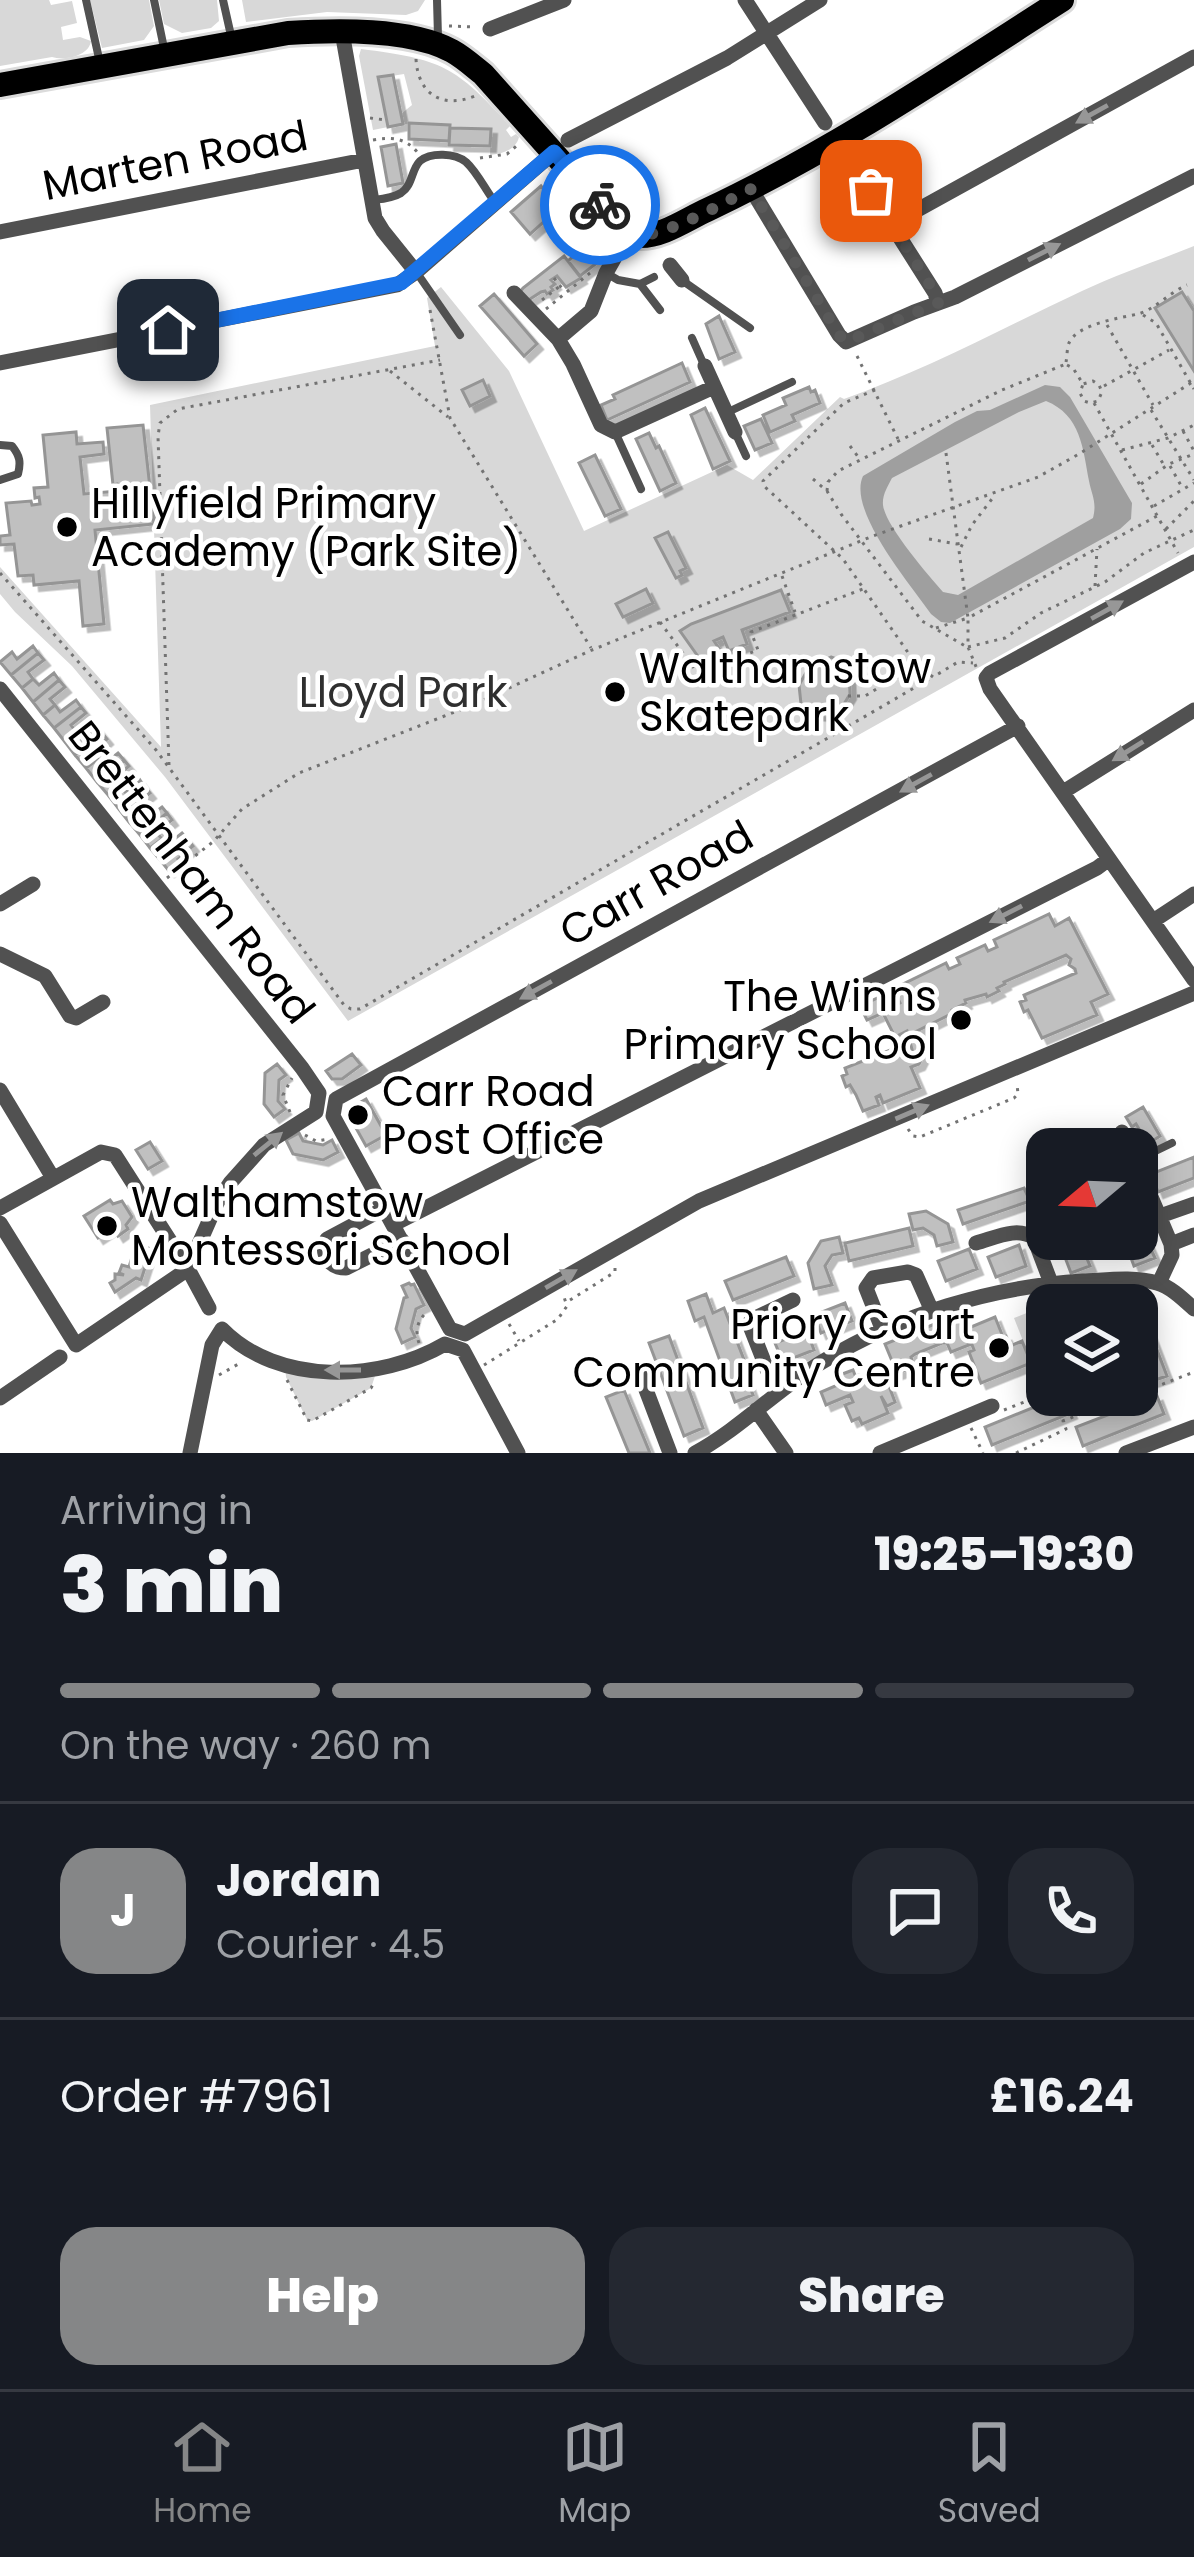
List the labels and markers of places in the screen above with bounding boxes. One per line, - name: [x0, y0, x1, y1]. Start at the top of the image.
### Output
- pin: [820, 140, 922, 242]
- pin: [117, 279, 219, 381]
- place label: Hillyfield Primary Academy (Park Site): [91, 474, 521, 581]
- marker: Hillyfield Primary Academy (Park Site): [54, 514, 80, 540]
- place label: Walthamstow Skatepark: [639, 639, 931, 746]
- marker: Walthamstow Skatepark: [602, 679, 628, 705]
- place label: The Winns Primary School: [623, 967, 937, 1074]
- marker: The Winns Primary School: [948, 1007, 974, 1033]
- place label: Carr Road Post Office: [382, 1062, 604, 1169]
- marker: Carr Road Post Office: [345, 1102, 371, 1128]
- place label: Walthamstow Montessori School: [131, 1173, 511, 1280]
- marker: Walthamstow Montessori School: [94, 1213, 120, 1239]
- place label: Priory Court Community Centre: [573, 1295, 975, 1402]
- marker: Priory Court Community Centre: [986, 1335, 1012, 1361]

